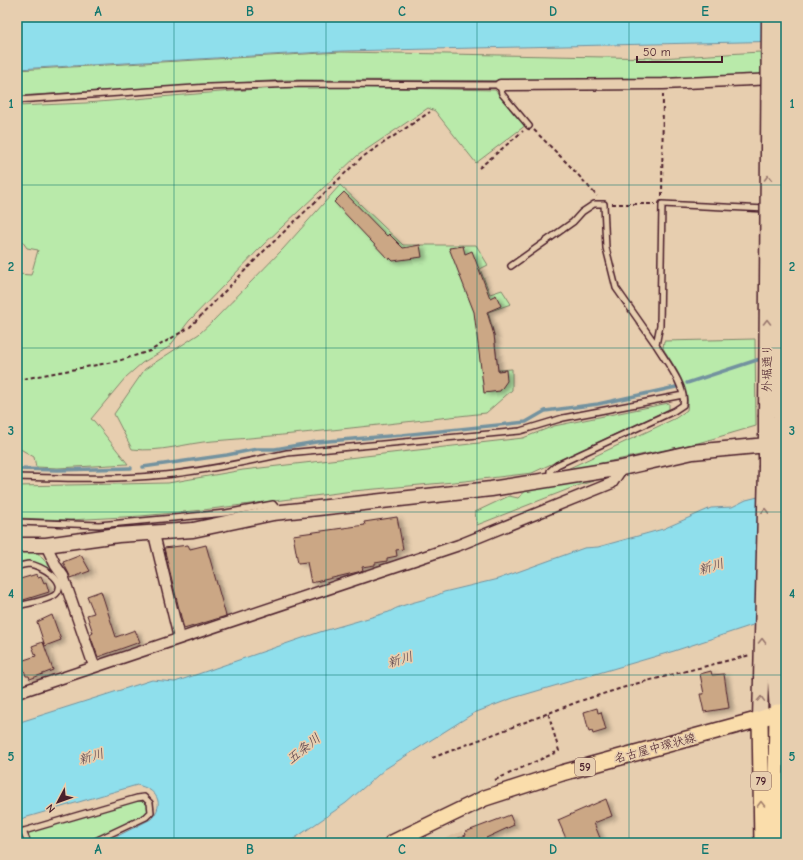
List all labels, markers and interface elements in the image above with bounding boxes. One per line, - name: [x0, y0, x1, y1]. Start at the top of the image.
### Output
- text: A: [94, 4, 102, 19]
- text: B: [246, 4, 254, 19]
- text: C: [398, 4, 406, 19]
- text: D: [549, 4, 557, 19]
- text: E: [701, 4, 709, 19]
- scale bar: [637, 38, 722, 64]
- text: 50 m: [643, 45, 671, 59]
- text: 1: [8, 96, 14, 111]
- text: 1: [789, 96, 795, 111]
- one-way arrow: [764, 175, 772, 181]
- text: 2: [8, 259, 14, 274]
- text: 2: [789, 259, 795, 274]
- one-way arrow: [763, 319, 771, 325]
- street label: 外堀通り: [760, 344, 774, 392]
- text: 3: [8, 423, 14, 438]
- text: 3: [789, 423, 795, 438]
- one-way arrow: [761, 508, 770, 514]
- water label: 新川: [697, 556, 726, 577]
- text: 4: [8, 586, 14, 601]
- text: 4: [789, 586, 795, 601]
- one-way arrow: [758, 638, 766, 644]
- water label: 新川: [386, 649, 415, 670]
- one-way arrow: [756, 696, 765, 702]
- water label: 五条川: [283, 730, 323, 766]
- street label: 名古屋中環状線: [613, 730, 697, 766]
- water label: 新川: [77, 746, 106, 767]
- text: 5: [8, 749, 15, 764]
- text: 5: [789, 749, 796, 764]
- road number: 59: [575, 758, 595, 776]
- road number: 79: [751, 772, 771, 790]
- north arrow: [38, 782, 78, 822]
- text: N: [44, 801, 58, 815]
- one-way arrow: [757, 801, 766, 807]
- text: A: [94, 842, 102, 857]
- text: B: [246, 842, 254, 857]
- text: C: [398, 842, 406, 857]
- text: D: [549, 842, 557, 857]
- text: E: [701, 842, 709, 857]

